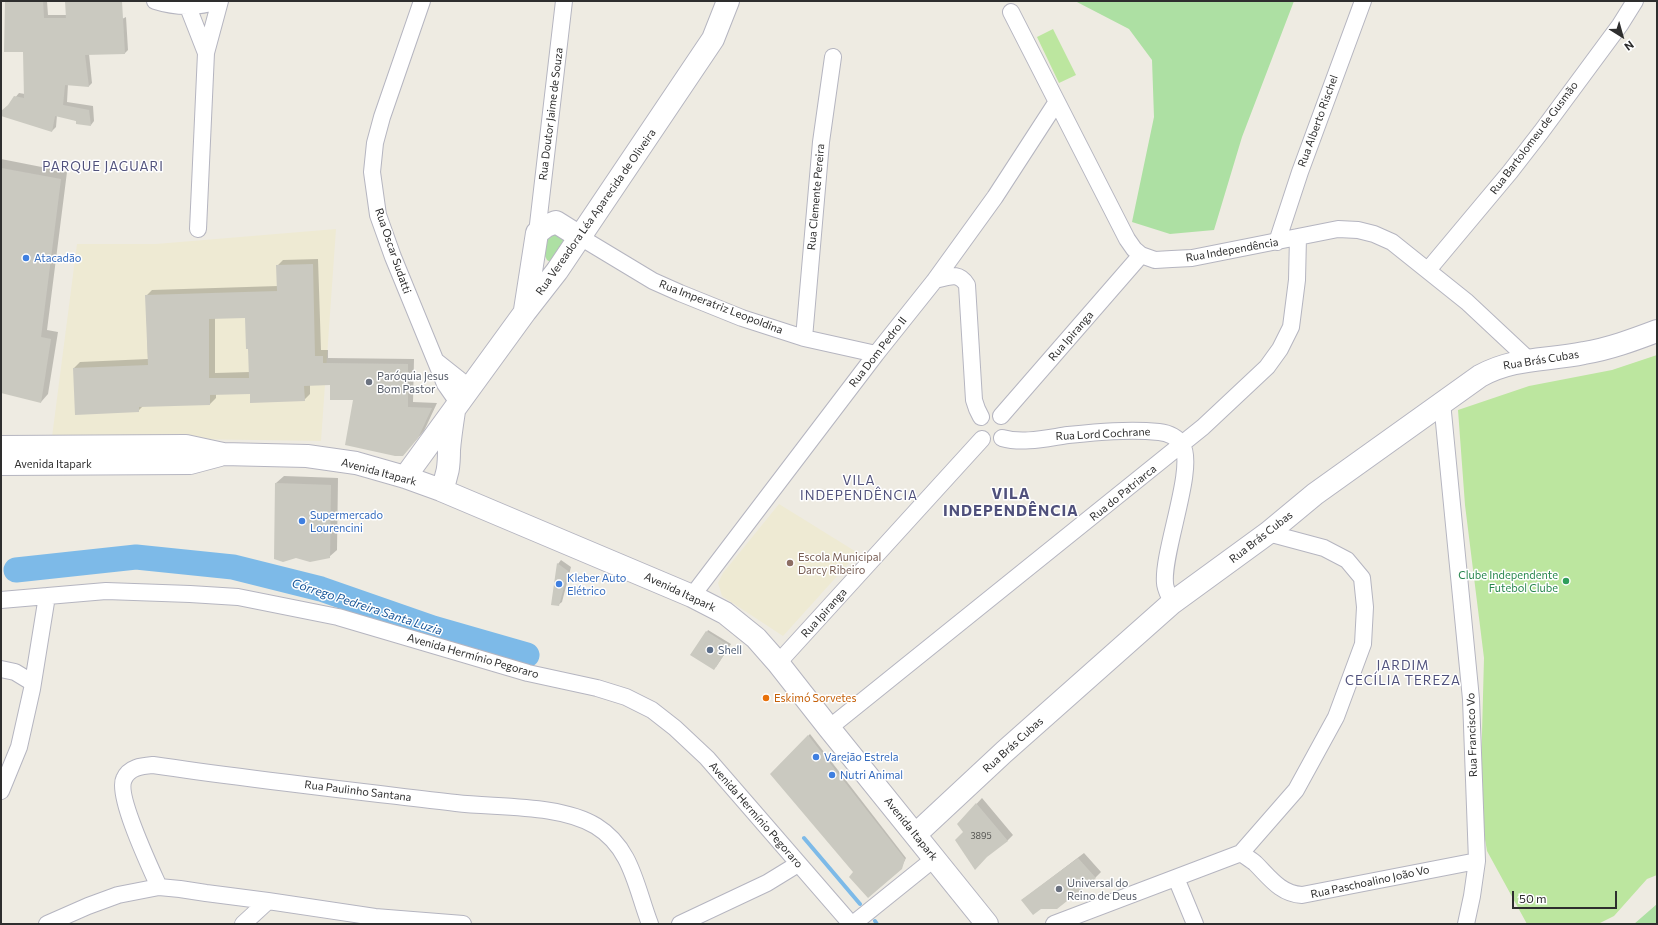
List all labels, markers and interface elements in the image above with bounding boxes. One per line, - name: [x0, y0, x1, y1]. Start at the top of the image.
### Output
- north arrow: [1602, 16, 1642, 56]
- text: N: [1622, 38, 1637, 54]
- street label: Rua Doutor Jaime de Souza: [536, 47, 566, 181]
- street label: Rua Alberto Rischel: [1295, 73, 1341, 169]
- street label: Rua Bartolomeu de Gusmão: [1487, 79, 1581, 197]
- street label: Rua Vereadora Léa Aparecida de Oliveira: [533, 126, 659, 298]
- street label: Rua Clemente Pereira: [805, 143, 827, 251]
- district label: PARQUE JAGUARI: [42, 159, 164, 175]
- street label: Rua Oscar Sudatti: [372, 207, 414, 295]
- street label: Rua Independência: [1185, 235, 1279, 265]
- place label: Atacadão: [34, 251, 81, 265]
- marker: Atacadão: [21, 253, 31, 263]
- street label: Rua Imperatriz Leopoldina: [657, 277, 785, 337]
- street label: Rua Ipiranga: [1046, 308, 1096, 364]
- street label: Rua Dom Pedro II: [846, 314, 910, 390]
- street label: Rua Brás Cubas: [1502, 348, 1580, 372]
- place label: Paróquia Jesus Bom Pastor: [377, 369, 449, 395]
- marker: Paróquia Jesus Bom Pastor: [364, 377, 374, 387]
- street label: Rua Lord Cochrane: [1055, 425, 1151, 443]
- street label: Avenida Itapark: [340, 456, 418, 488]
- street label: Avenida Itapark: [14, 457, 92, 471]
- street label: Rua do Patriarca: [1087, 462, 1159, 524]
- district label: VILA INDEPENDÊNCIA: [800, 473, 918, 504]
- district label: VILA INDEPENDÊNCIA: [943, 485, 1079, 520]
- place label: Supermercado Lourencini: [310, 508, 383, 534]
- street label: Rua Brás Cubas: [1227, 508, 1295, 566]
- marker: Supermercado Lourencini: [297, 516, 307, 526]
- place label: Escola Municipal Darcy Ribeiro: [798, 550, 881, 576]
- marker: Escola Municipal Darcy Ribeiro: [785, 558, 795, 568]
- place label: Clube Independente Futebol Clube: [1458, 568, 1558, 594]
- street label: Avenida Itapark: [642, 570, 718, 614]
- place label: Kleber Auto Elétrico: [567, 571, 626, 597]
- water label: Córrego Pedreira Santa Luzia: [290, 576, 444, 638]
- marker: Clube Independente Futebol Clube: [1561, 576, 1571, 586]
- marker: Kleber Auto Elétrico: [554, 579, 564, 589]
- street label: Rua Ipiranga: [798, 586, 850, 640]
- street label: Avenida Hermínio Pegoraro: [406, 631, 540, 681]
- place label: Shell: [718, 643, 742, 657]
- marker: Shell: [705, 645, 715, 655]
- district label: JARDIM CECÍLIA TEREZA: [1345, 658, 1461, 689]
- place label: Eskimó Sorvetes: [774, 691, 856, 705]
- marker: Eskimó Sorvetes: [761, 693, 771, 703]
- street label: Rua Francisco Vo: [1464, 693, 1480, 777]
- street label: Rua Brás Cubas: [980, 715, 1046, 775]
- place label: Varejão Estrela: [824, 750, 898, 764]
- marker: Varejão Estrela: [811, 752, 821, 762]
- street label: Avenida Hermínio Pegoraro: [706, 759, 806, 871]
- place label: Nutri Animal: [840, 768, 903, 782]
- marker: Nutri Animal: [827, 770, 837, 780]
- street label: Rua Paulinho Santana: [304, 778, 412, 804]
- street label: Avenida Itapark: [881, 795, 941, 863]
- house number: 3895: [970, 831, 992, 841]
- street label: Rua Paschoalino João Vo: [1309, 863, 1431, 901]
- place label: Universal do Reino de Deus: [1067, 876, 1137, 902]
- scale bar: [1514, 883, 1619, 909]
- marker: Universal do Reino de Deus: [1054, 884, 1064, 894]
- text: 50 m: [1519, 891, 1547, 905]

